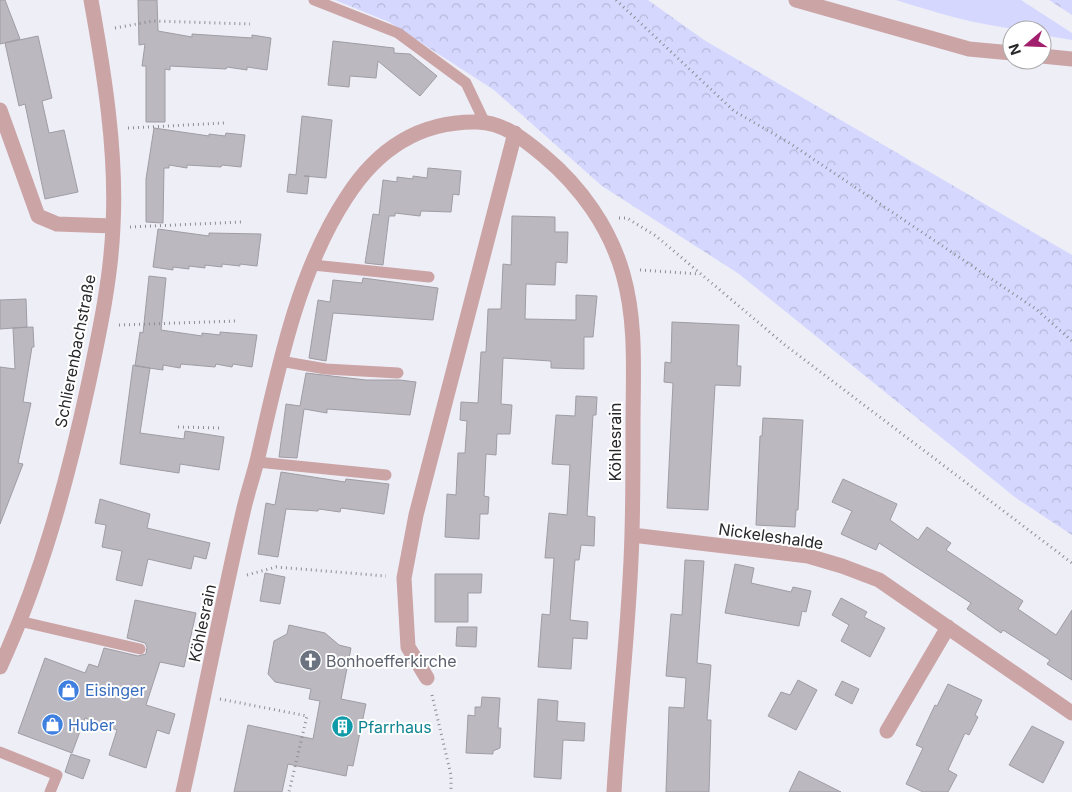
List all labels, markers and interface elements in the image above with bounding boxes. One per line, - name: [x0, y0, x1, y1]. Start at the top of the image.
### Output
- north arrow: [1002, 20, 1052, 70]
- text: N: [1004, 42, 1024, 57]
- street label: Schlierenbachstraße: [50, 273, 100, 429]
- street label: Köhlesrain: [605, 402, 625, 482]
- street label: Nickeleshalde: [717, 519, 825, 553]
- street label: Köhlesrain: [184, 582, 220, 664]
- church icon: Bonhoefferkirche: [298, 649, 322, 673]
- place label: Bonhoefferkirche: [326, 651, 457, 671]
- shop icon: Eisinger: [57, 678, 81, 702]
- place label: Eisinger: [85, 680, 145, 700]
- shop icon: Huber: [40, 713, 64, 737]
- place label: Huber: [68, 715, 115, 735]
- building icon: Pfarrhaus: [330, 715, 354, 739]
- place label: Pfarrhaus: [358, 717, 432, 737]

